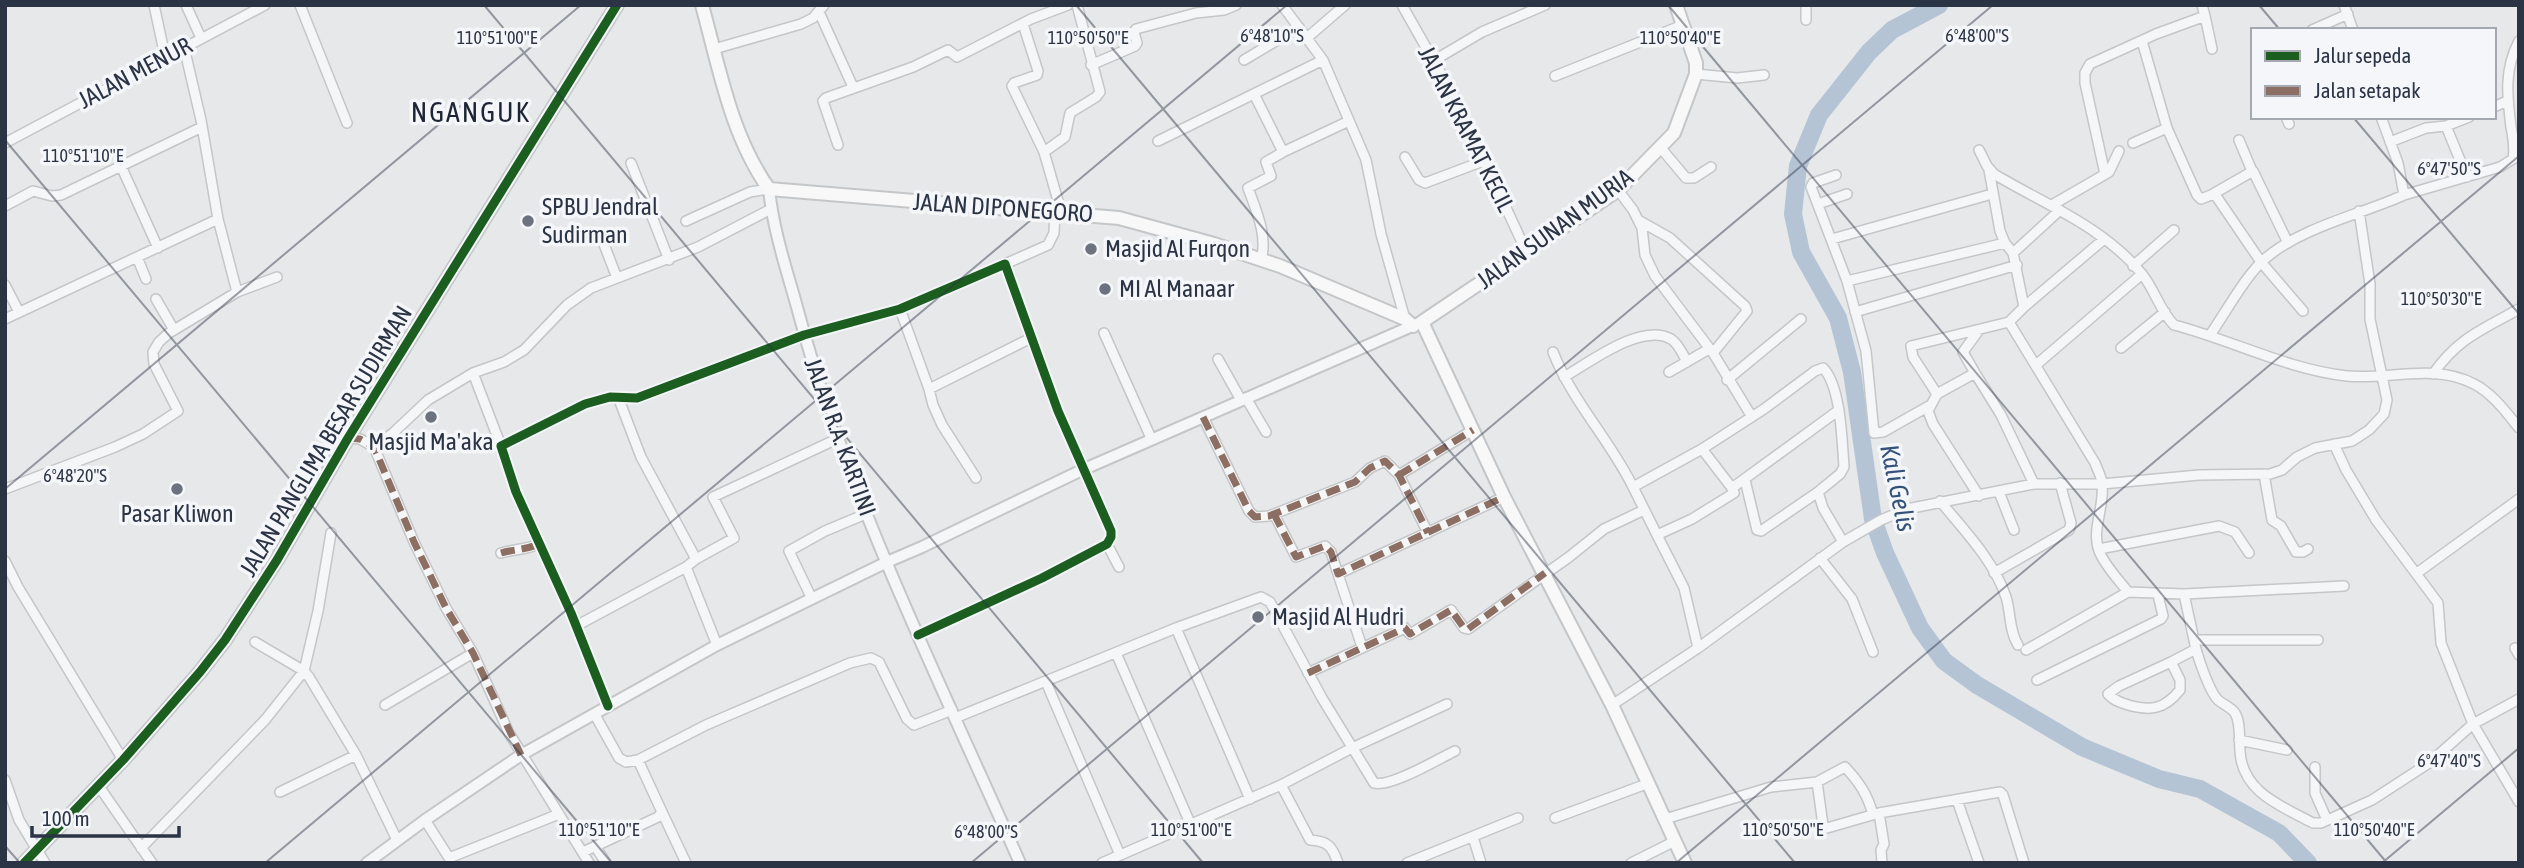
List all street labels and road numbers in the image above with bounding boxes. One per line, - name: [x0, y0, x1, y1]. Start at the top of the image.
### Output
- street label: JALAN MENUR: [73, 31, 196, 114]
- street label: JALAN KRAMAT KECIL: [1413, 41, 1520, 217]
- street label: JALAN SUNAN MURIA: [1472, 163, 1638, 294]
- street label: JALAN DIPONEGORO: [912, 188, 1094, 227]
- street label: JALAN PANGLIMA BESAR SUDIRMAN: [234, 301, 417, 581]
- street label: JALAN R.A. KARTINI: [799, 354, 882, 519]

